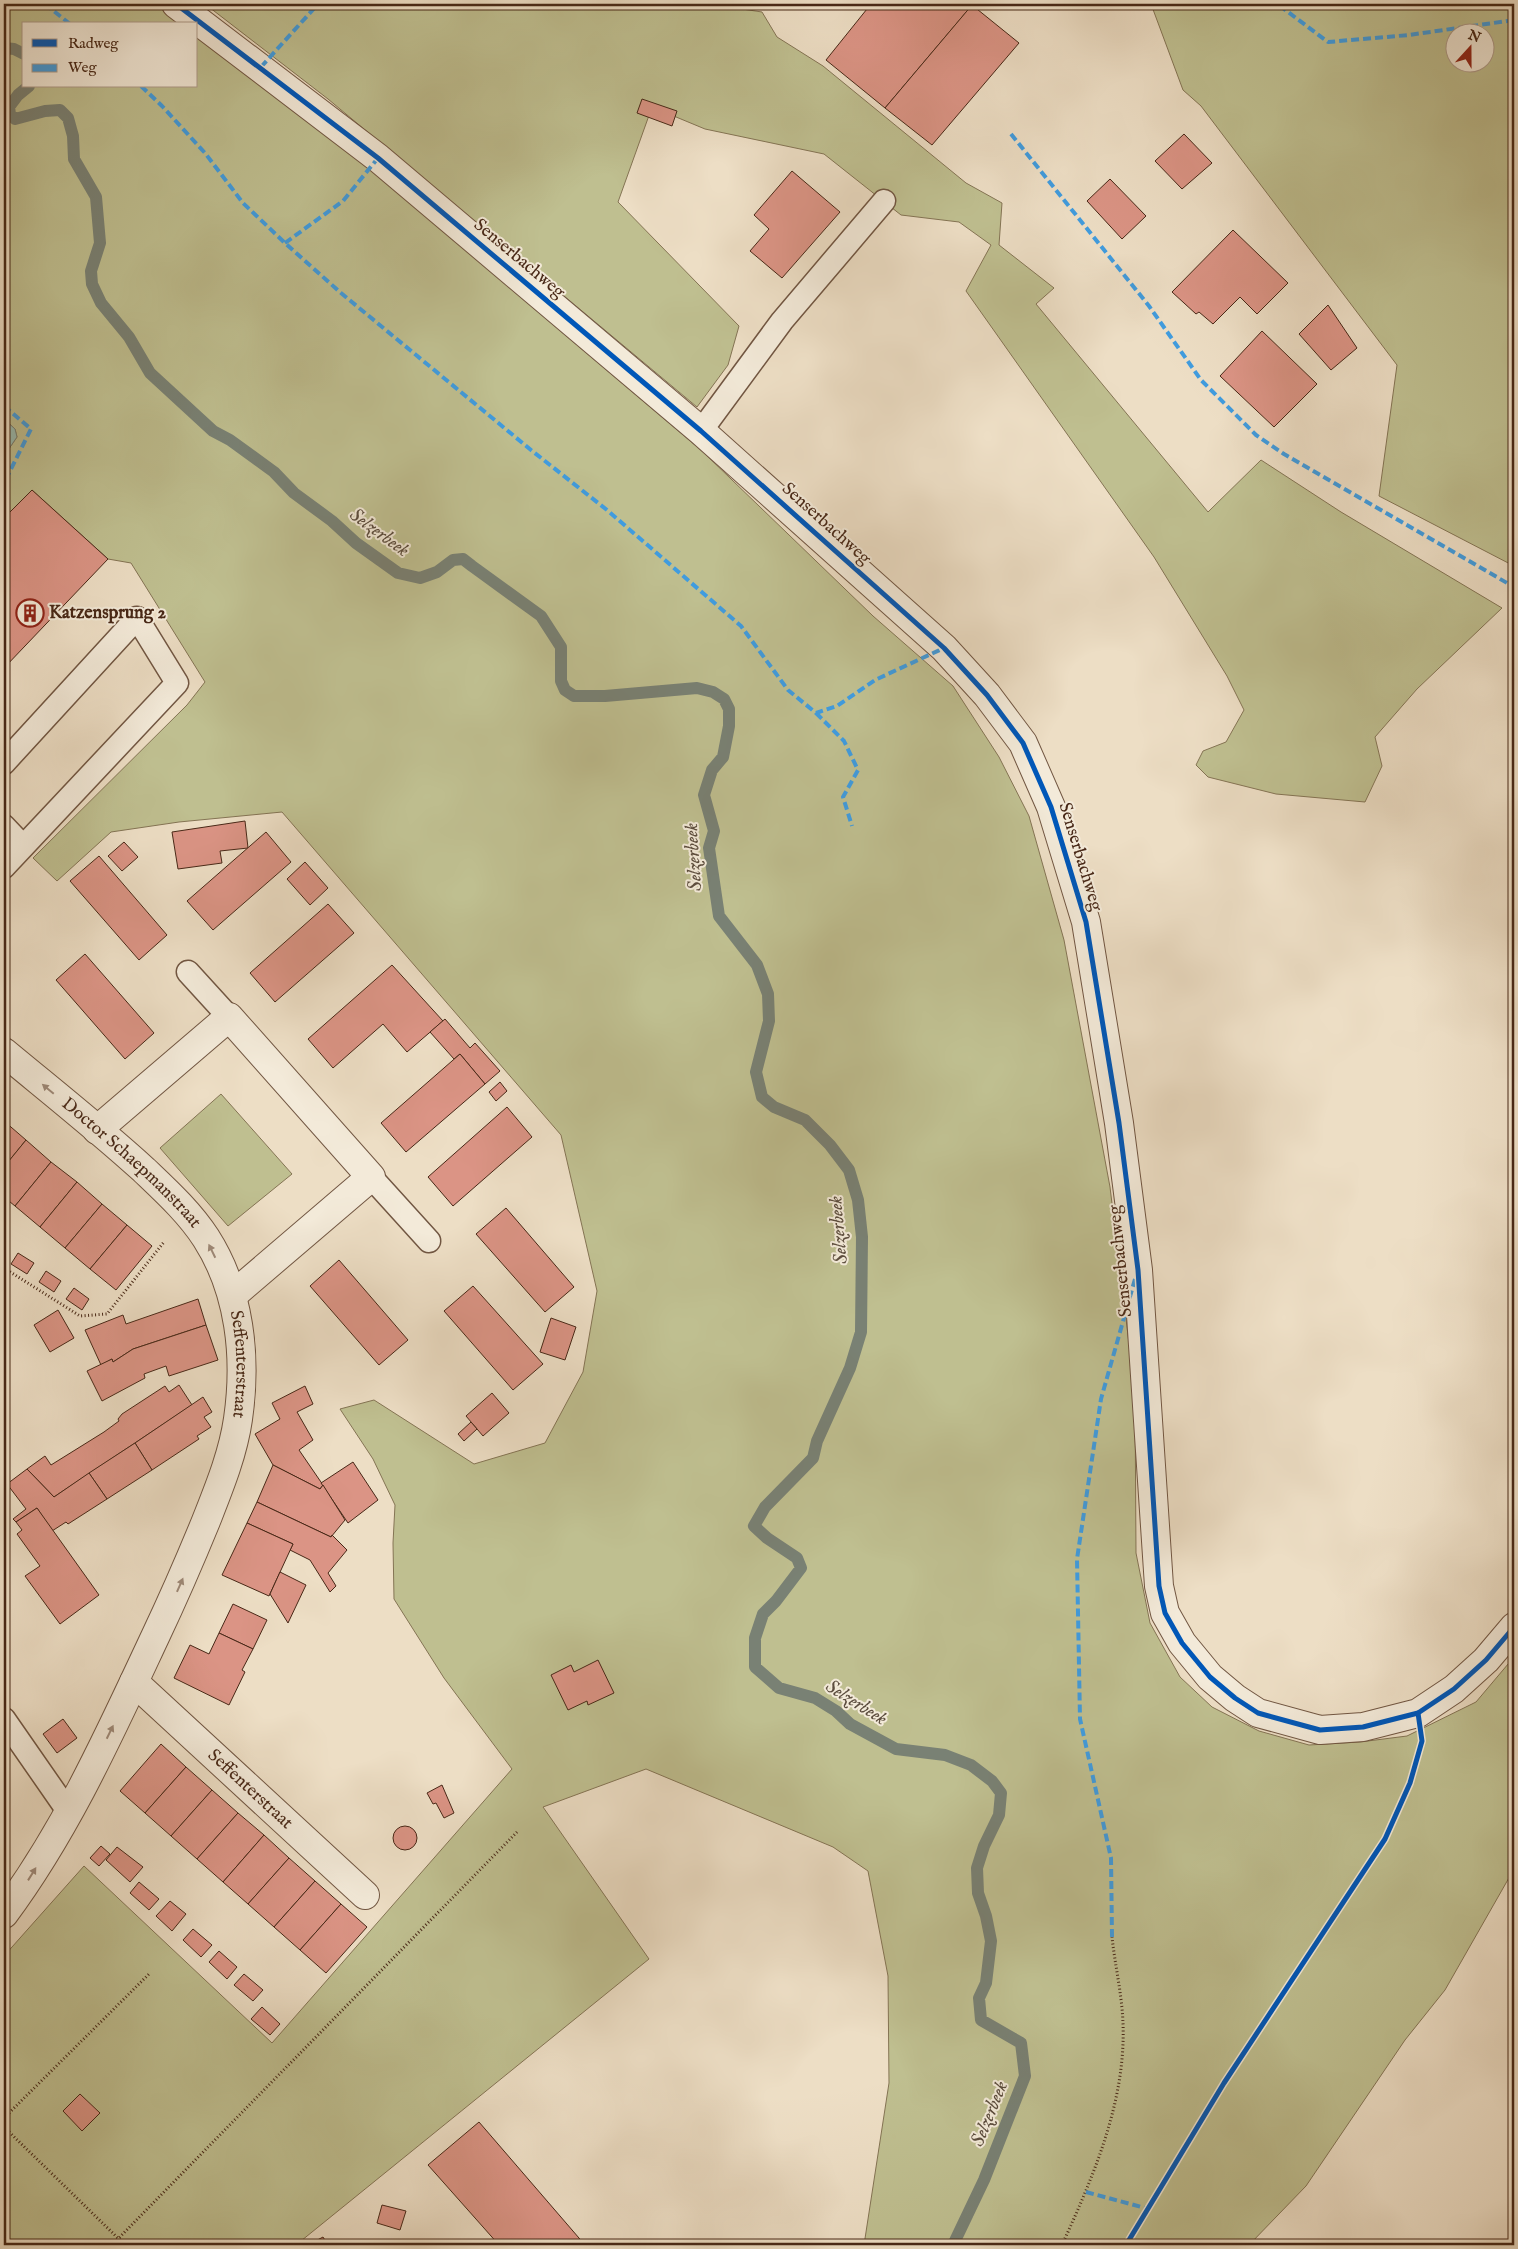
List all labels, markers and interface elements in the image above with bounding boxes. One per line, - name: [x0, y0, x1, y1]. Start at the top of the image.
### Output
- legend: [22, 22, 198, 88]
- north arrow: [1446, 22, 1496, 72]
- text: N: [1464, 26, 1483, 47]
- text: Radweg: [68, 34, 119, 53]
- text: Weg: [68, 58, 97, 77]
- street label: Senserbachweg: [469, 214, 570, 304]
- street label: Senserbachweg: [777, 478, 876, 570]
- water label: Selzerbeek: [344, 503, 414, 563]
- building icon: Katzensprung 2: [15, 598, 45, 628]
- place label: Katzensprung 2: [49, 602, 166, 625]
- street label: Senserbachweg: [1053, 800, 1108, 914]
- water label: Selzerbeek: [680, 822, 708, 892]
- one-way arrow: [42, 1083, 55, 1094]
- street label: Doctor Schaepmanstraat: [57, 1092, 206, 1233]
- water label: Selzerbeek: [824, 1195, 854, 1265]
- street label: Senserbachweg: [1104, 1204, 1138, 1318]
- one-way arrow: [208, 1244, 216, 1258]
- street label: Seffenterstraat: [224, 1308, 253, 1419]
- one-way arrow: [176, 1578, 184, 1592]
- water label: Selzerbeek: [821, 1675, 892, 1731]
- one-way arrow: [106, 1724, 114, 1739]
- street label: Seffenterstraat: [203, 1744, 298, 1834]
- one-way arrow: [28, 1868, 37, 1881]
- water label: Selzerbeek: [966, 2078, 1014, 2150]

